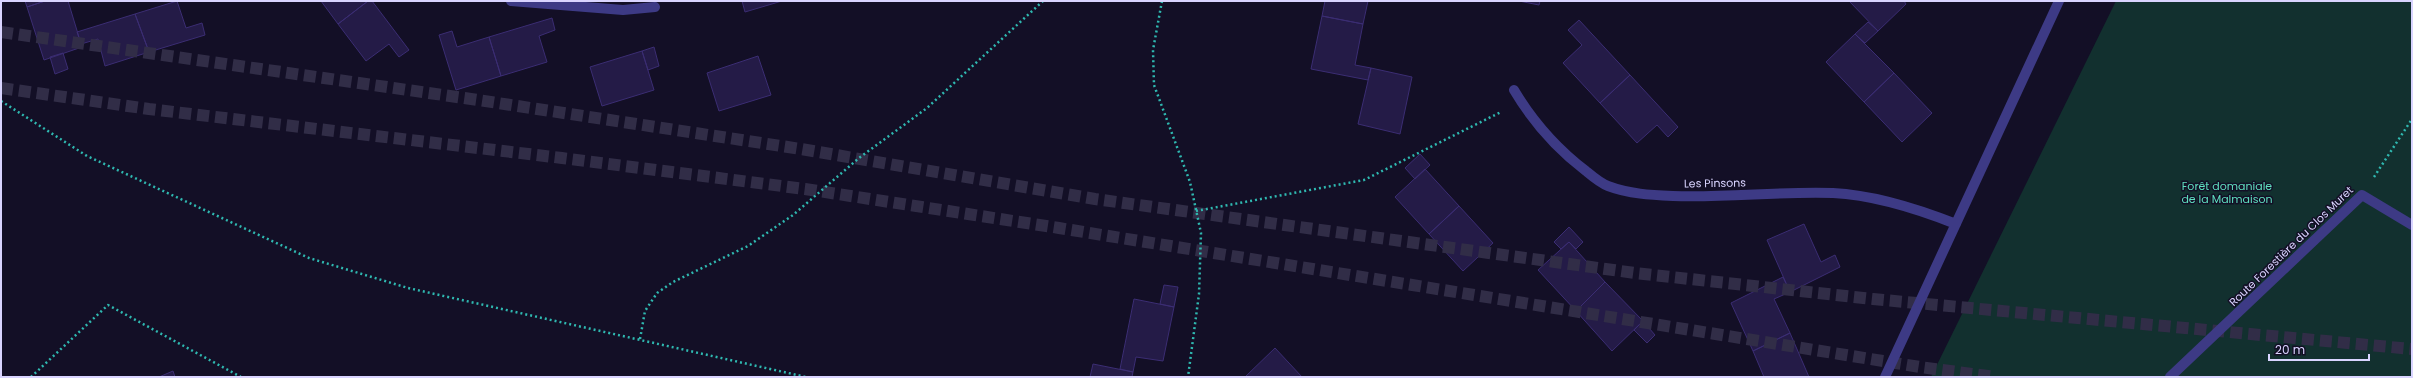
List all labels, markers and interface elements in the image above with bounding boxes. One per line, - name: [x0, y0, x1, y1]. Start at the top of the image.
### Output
- street label: Les Pinsons: [1684, 174, 1746, 192]
- park label: Forêt domaniale de la Malmaison: [2181, 178, 2273, 207]
- street label: Route Forestière du Clos Muret: [2225, 182, 2357, 310]
- scale bar: [2269, 336, 2369, 362]
- text: 20 m: [2275, 341, 2305, 358]

